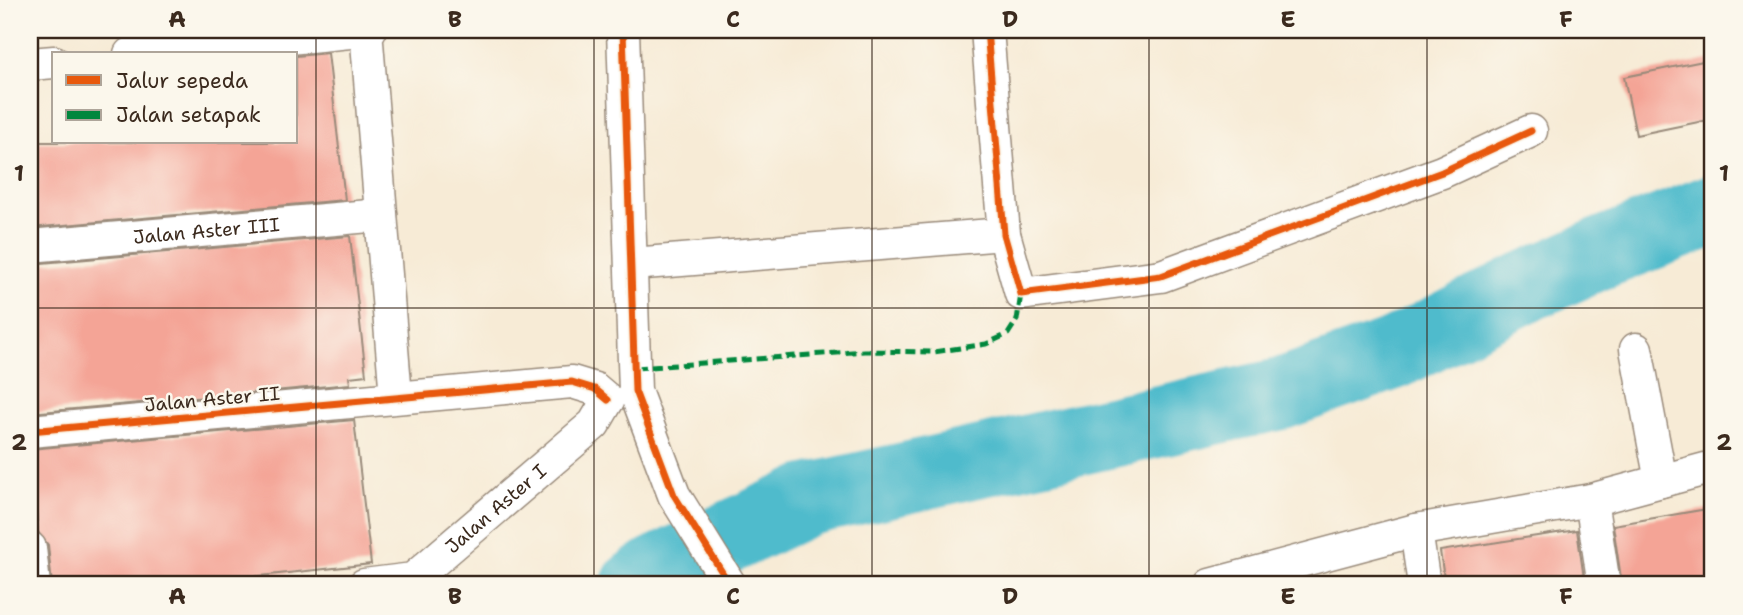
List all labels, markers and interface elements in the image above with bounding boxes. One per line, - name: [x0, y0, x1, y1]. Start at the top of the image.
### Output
- text: A: [168, 4, 186, 34]
- text: B: [448, 4, 462, 34]
- text: C: [726, 4, 740, 34]
- text: D: [1002, 4, 1018, 34]
- text: E: [1280, 4, 1296, 34]
- text: F: [1559, 4, 1573, 34]
- legend: [52, 52, 298, 144]
- text: Jalur sepeda: [116, 67, 248, 95]
- text: Jalan setapak: [116, 101, 261, 129]
- text: 1: [14, 158, 24, 188]
- text: 1: [1719, 158, 1729, 188]
- street label: Jalan Aster III: [132, 212, 281, 249]
- street label: Jalan Aster II: [143, 381, 281, 417]
- text: 2: [11, 427, 27, 457]
- text: 2: [1716, 427, 1732, 457]
- street label: Jalan Aster I: [440, 458, 551, 559]
- text: A: [168, 581, 186, 611]
- text: B: [448, 581, 462, 611]
- text: C: [726, 581, 740, 611]
- text: D: [1002, 581, 1018, 611]
- text: E: [1280, 581, 1296, 611]
- text: F: [1559, 581, 1573, 611]

